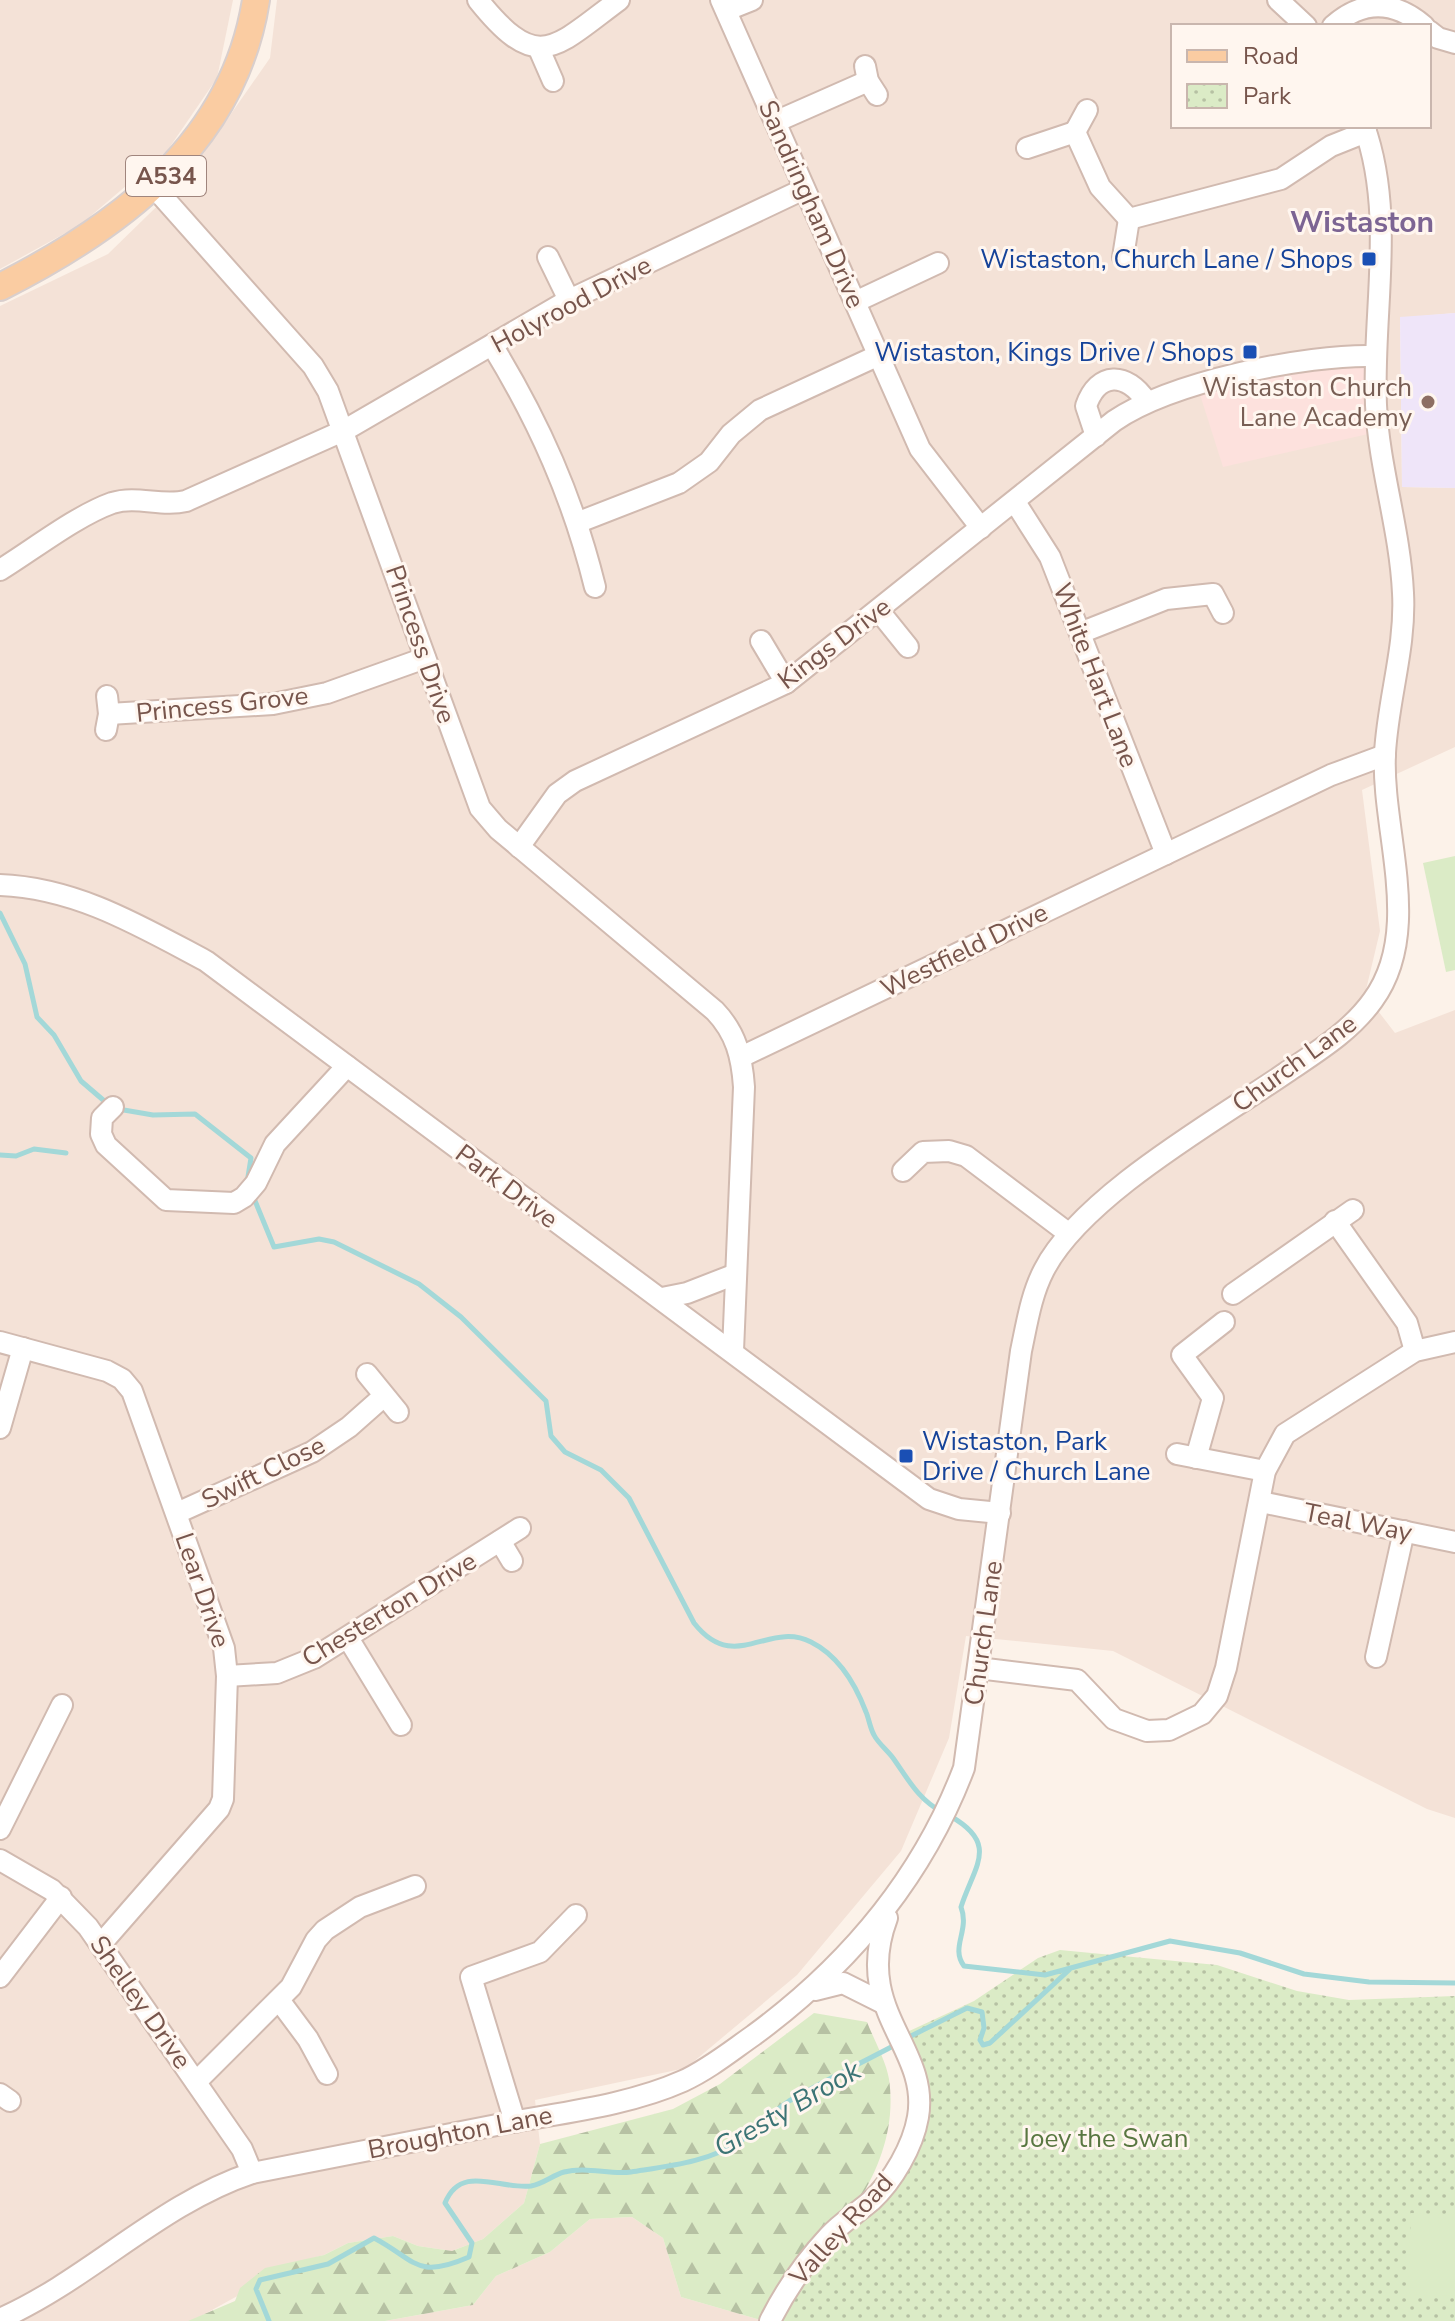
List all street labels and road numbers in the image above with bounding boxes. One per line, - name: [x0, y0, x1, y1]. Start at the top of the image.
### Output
- street label: Sandringham Drive: [750, 95, 873, 314]
- road number: A534: [126, 156, 206, 196]
- street label: Holyrood Drive: [485, 248, 657, 361]
- street label: Princess Drive: [377, 560, 464, 728]
- street label: White Hart Lane: [1044, 578, 1147, 772]
- street label: Kings Drive: [771, 589, 898, 697]
- street label: Princess Grove: [134, 678, 310, 731]
- street label: Westfield Drive: [875, 895, 1054, 1006]
- street label: Church Lane: [1225, 1006, 1364, 1120]
- street label: Park Drive: [448, 1136, 565, 1237]
- street label: Swift Close: [196, 1427, 331, 1517]
- street label: Teal Way: [1301, 1495, 1416, 1550]
- street label: Lear Drive: [167, 1528, 238, 1652]
- street label: Chesterton Drive: [295, 1543, 483, 1675]
- street label: Church Lane: [956, 1558, 1011, 1708]
- street label: Shelley Drive: [82, 1929, 199, 2076]
- street label: Broughton Lane: [365, 2097, 555, 2168]
- street label: Valley Road: [781, 2166, 901, 2294]

